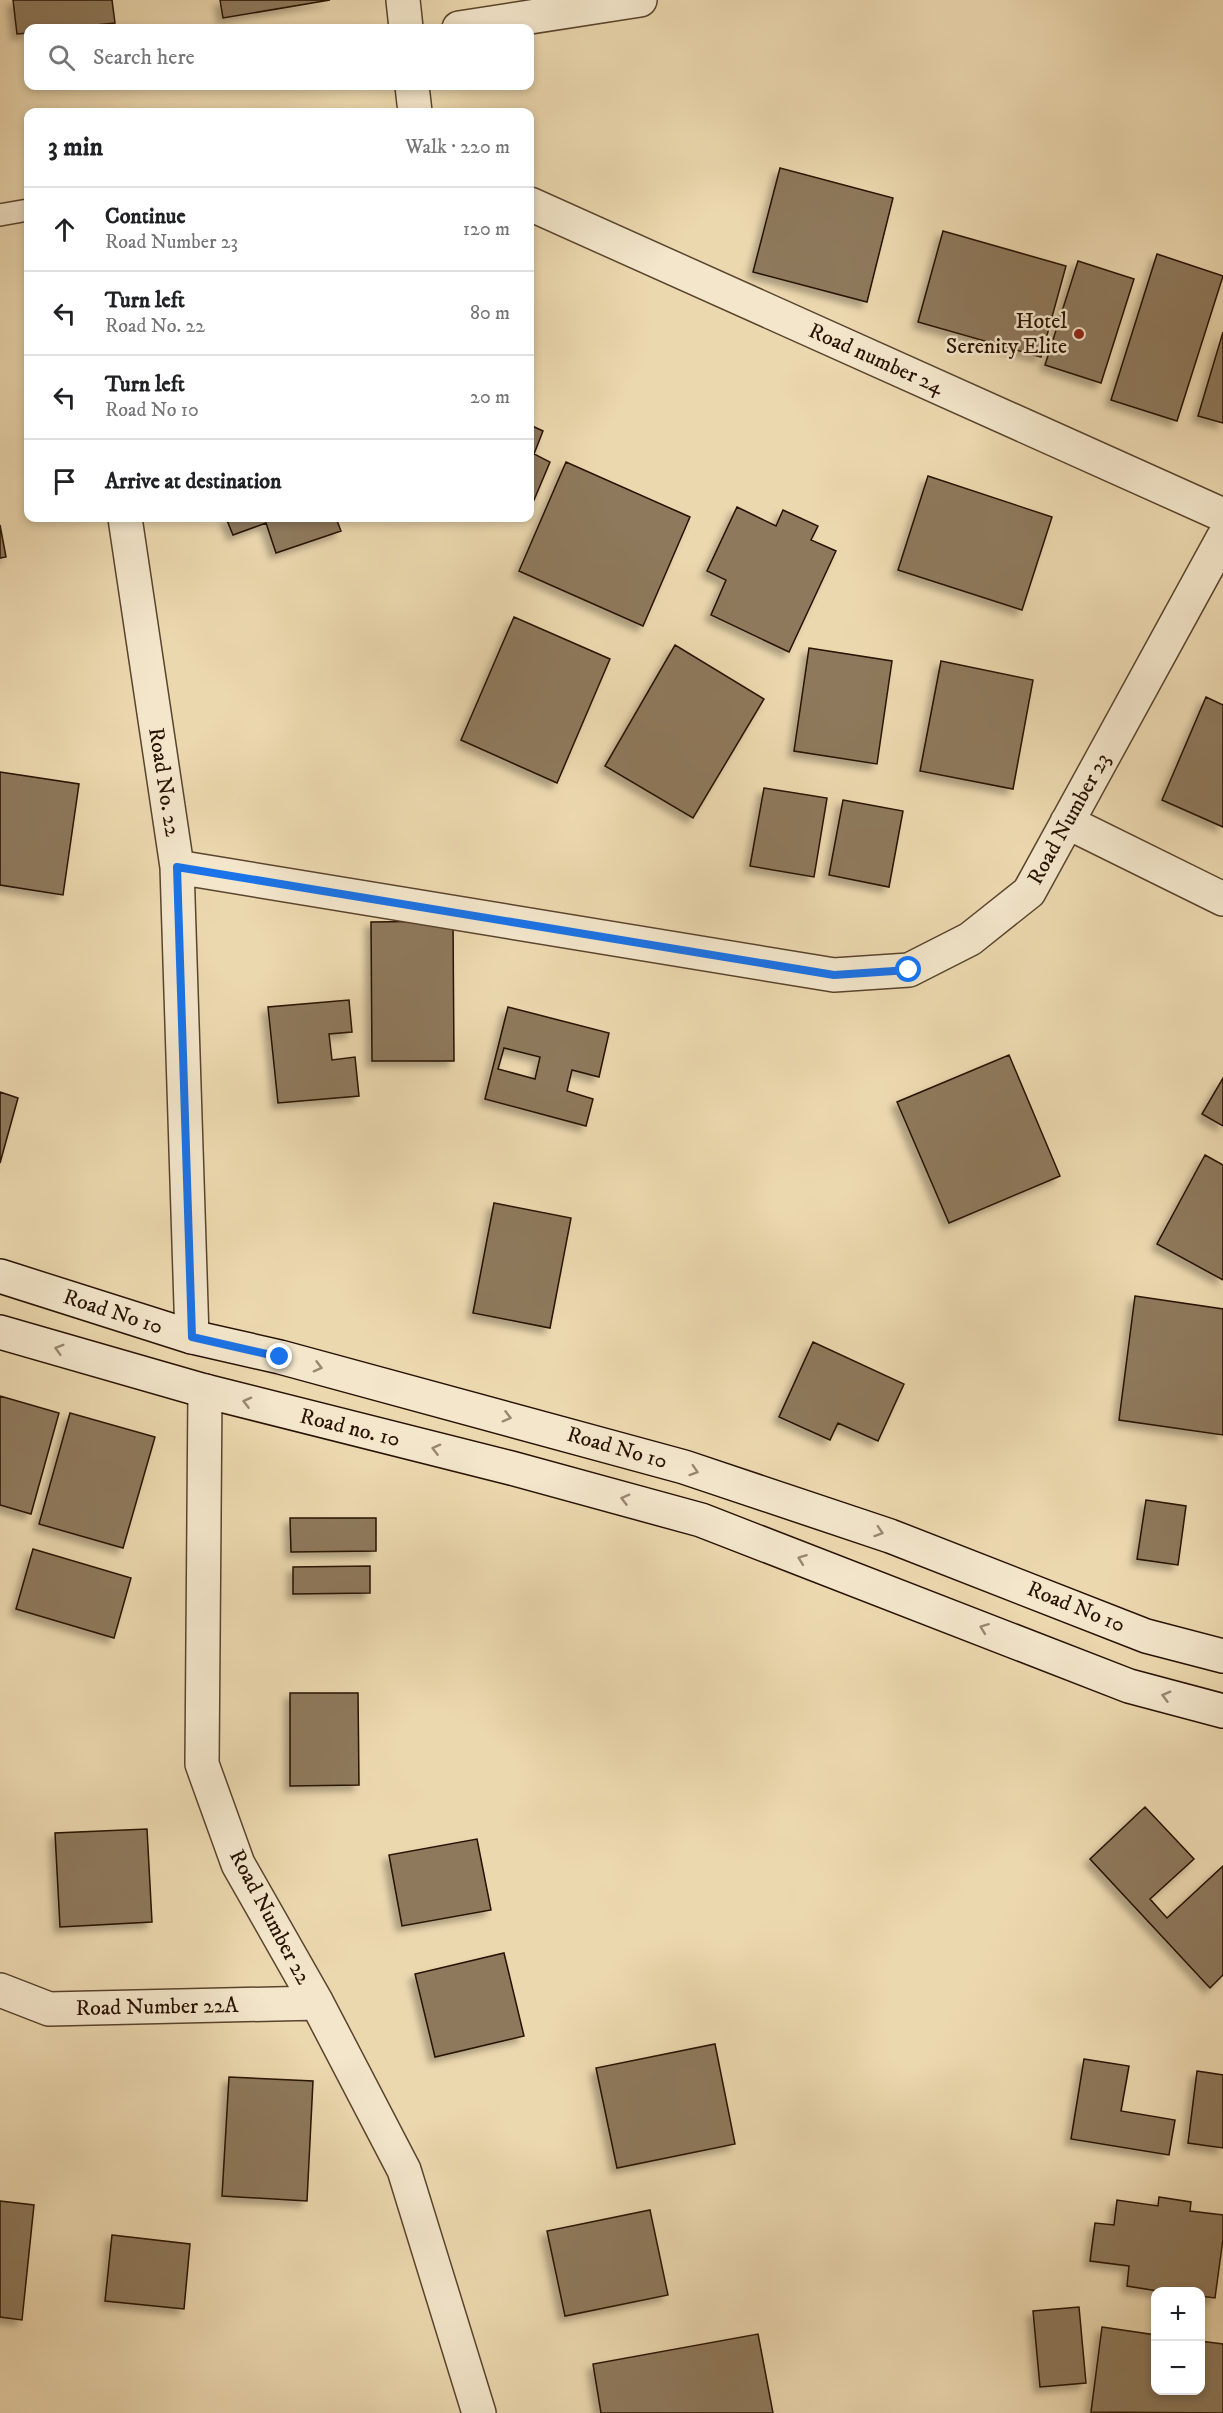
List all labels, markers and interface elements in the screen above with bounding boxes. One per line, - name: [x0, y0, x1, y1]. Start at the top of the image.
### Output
- search box: [24, 24, 534, 90]
- icon: search: [45, 41, 78, 74]
- text: Search here: [93, 44, 195, 71]
- text: 3 min: [48, 131, 103, 164]
- text: Walk · 220 m: [405, 135, 510, 160]
- text: Continue: [105, 203, 186, 230]
- icon: ahead: [48, 213, 81, 246]
- text: 120 m: [463, 217, 510, 242]
- text: Road Number 23: [105, 230, 238, 255]
- text: Turn left: [105, 287, 185, 314]
- icon: left: [48, 297, 81, 330]
- text: 80 m: [470, 301, 510, 326]
- place label: Hotel Serenity Elite: [946, 308, 1067, 360]
- text: Road No. 22: [105, 314, 205, 339]
- street label: Road number 24: [804, 317, 949, 401]
- marker: Hotel Serenity Elite: [1072, 327, 1086, 341]
- text: Turn left: [105, 371, 185, 398]
- icon: left: [48, 381, 81, 414]
- text: 20 m: [470, 385, 510, 410]
- text: Road No 10: [105, 398, 199, 423]
- icon: arrive: [48, 465, 81, 498]
- text: Arrive at destination: [105, 468, 282, 495]
- street label: Road No. 22: [142, 726, 186, 839]
- street label: Road Number 23: [1022, 748, 1116, 890]
- route start: [895, 956, 921, 982]
- street label: Road No 10: [60, 1283, 166, 1341]
- route end: [266, 1343, 292, 1369]
- one-way arrow: [54, 1344, 64, 1357]
- one-way arrow: [313, 1360, 323, 1373]
- one-way arrow: [242, 1396, 252, 1409]
- street label: Road no. 10: [297, 1403, 403, 1453]
- one-way arrow: [502, 1410, 512, 1423]
- street label: Road No 10: [564, 1421, 670, 1475]
- one-way arrow: [431, 1444, 441, 1457]
- one-way arrow: [688, 1464, 699, 1476]
- one-way arrow: [620, 1494, 630, 1506]
- one-way arrow: [874, 1525, 884, 1537]
- one-way arrow: [797, 1553, 808, 1566]
- street label: Road No 10: [1023, 1575, 1129, 1639]
- one-way arrow: [979, 1623, 990, 1635]
- one-way arrow: [1162, 1691, 1172, 1703]
- street label: Road Number 22: [223, 1845, 317, 1989]
- street label: Road Number 22A: [75, 1992, 240, 2022]
- map controls: [1151, 2287, 1205, 2395]
- button: +: [1151, 2287, 1205, 2341]
- button: −: [1151, 2341, 1205, 2395]

